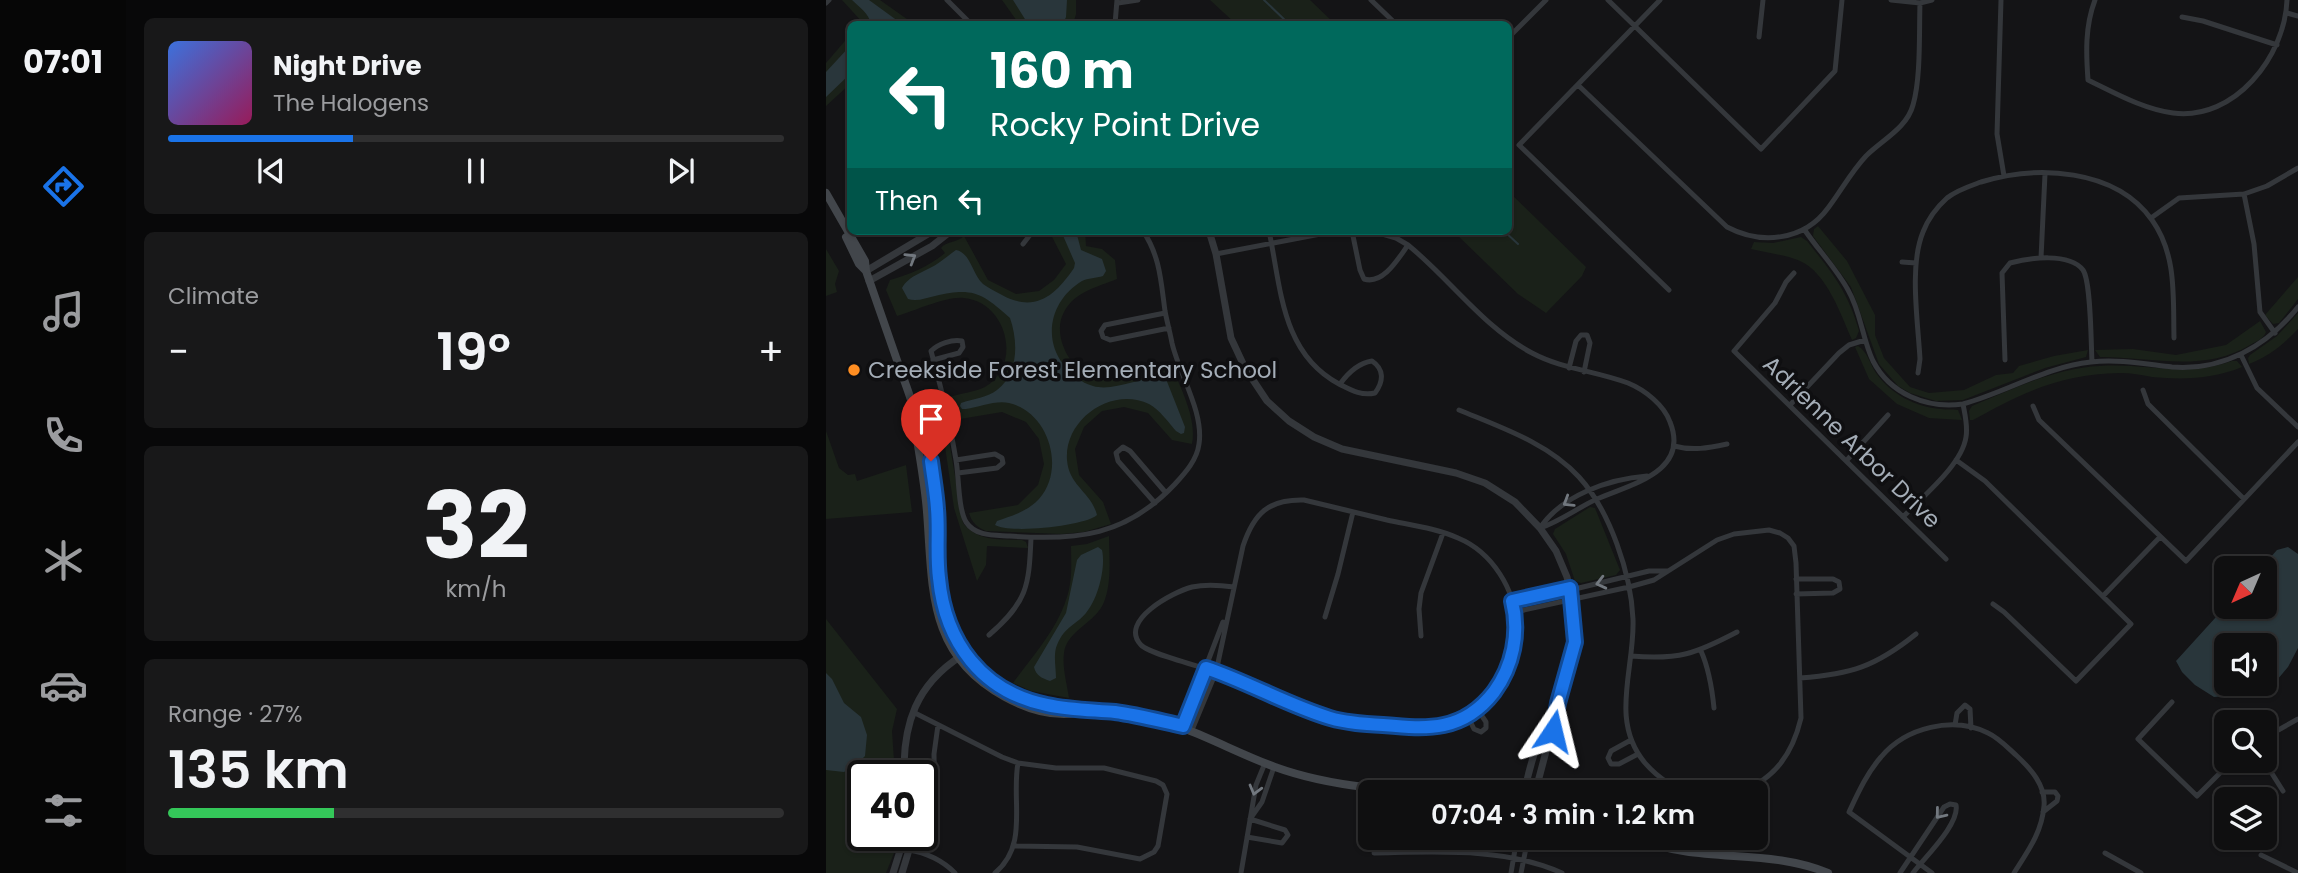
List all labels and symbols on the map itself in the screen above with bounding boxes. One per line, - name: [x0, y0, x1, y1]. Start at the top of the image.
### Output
- one-way arrow: [904, 253, 917, 266]
- street label: Adrienne Arbor Drive: [1756, 348, 1948, 536]
- place label: Creekside Forest Elementary School: [868, 354, 1277, 386]
- marker: Creekside Forest Elementary School: [846, 362, 862, 378]
- pin: [901, 389, 961, 461]
- one-way arrow: [1563, 494, 1576, 507]
- north arrow: [2214, 556, 2277, 620]
- one-way arrow: [1595, 575, 1607, 589]
- position arrow: [1516, 694, 1590, 768]
- speed limit sign: 40: [847, 760, 938, 851]
- one-way arrow: [1249, 784, 1263, 796]
- one-way arrow: [1936, 806, 1949, 819]

